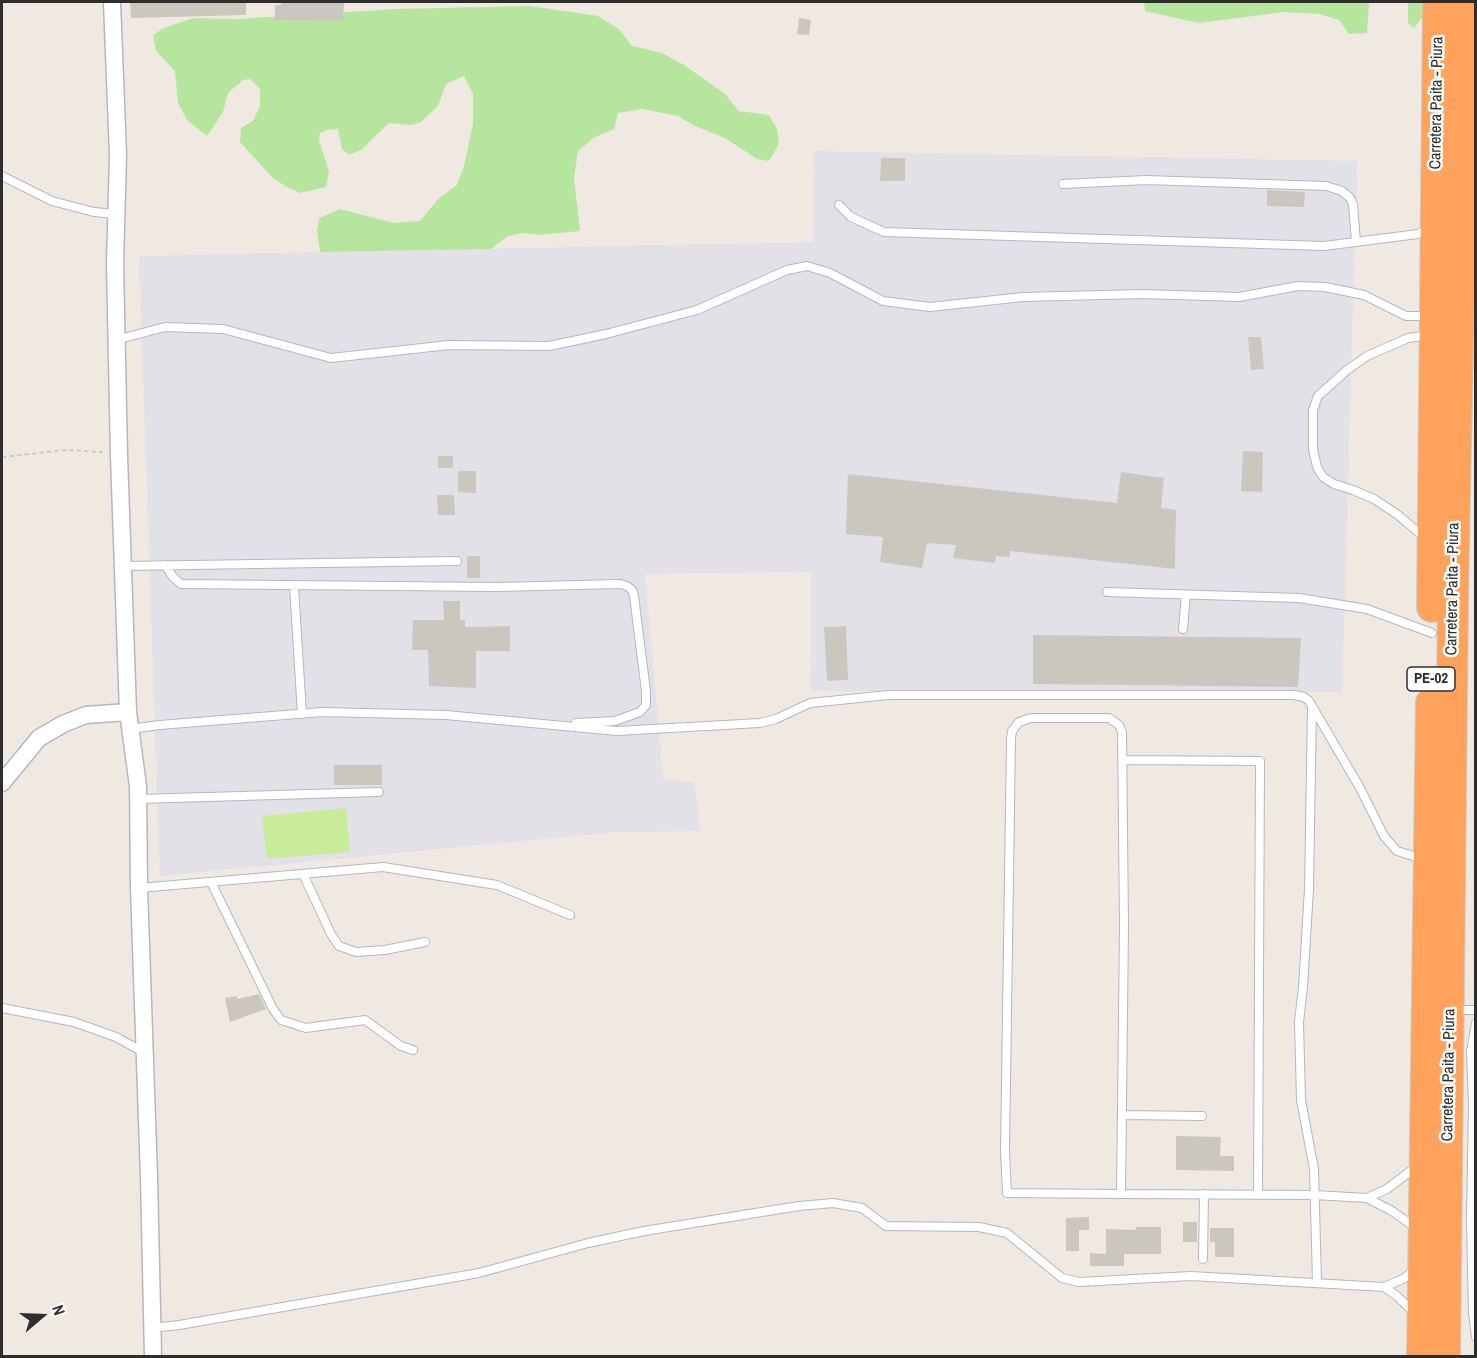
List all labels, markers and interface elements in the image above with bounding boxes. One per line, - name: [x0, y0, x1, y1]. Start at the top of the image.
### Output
- street label: Carretera Paita - Piura: [1426, 36, 1448, 170]
- street label: Carretera Paita - Piura: [1442, 522, 1464, 656]
- road number: PE-02: [1407, 667, 1455, 691]
- street label: Carretera Paita - Piura: [1438, 1008, 1460, 1142]
- north arrow: [12, 1286, 72, 1346]
- text: N: [47, 1302, 71, 1318]

